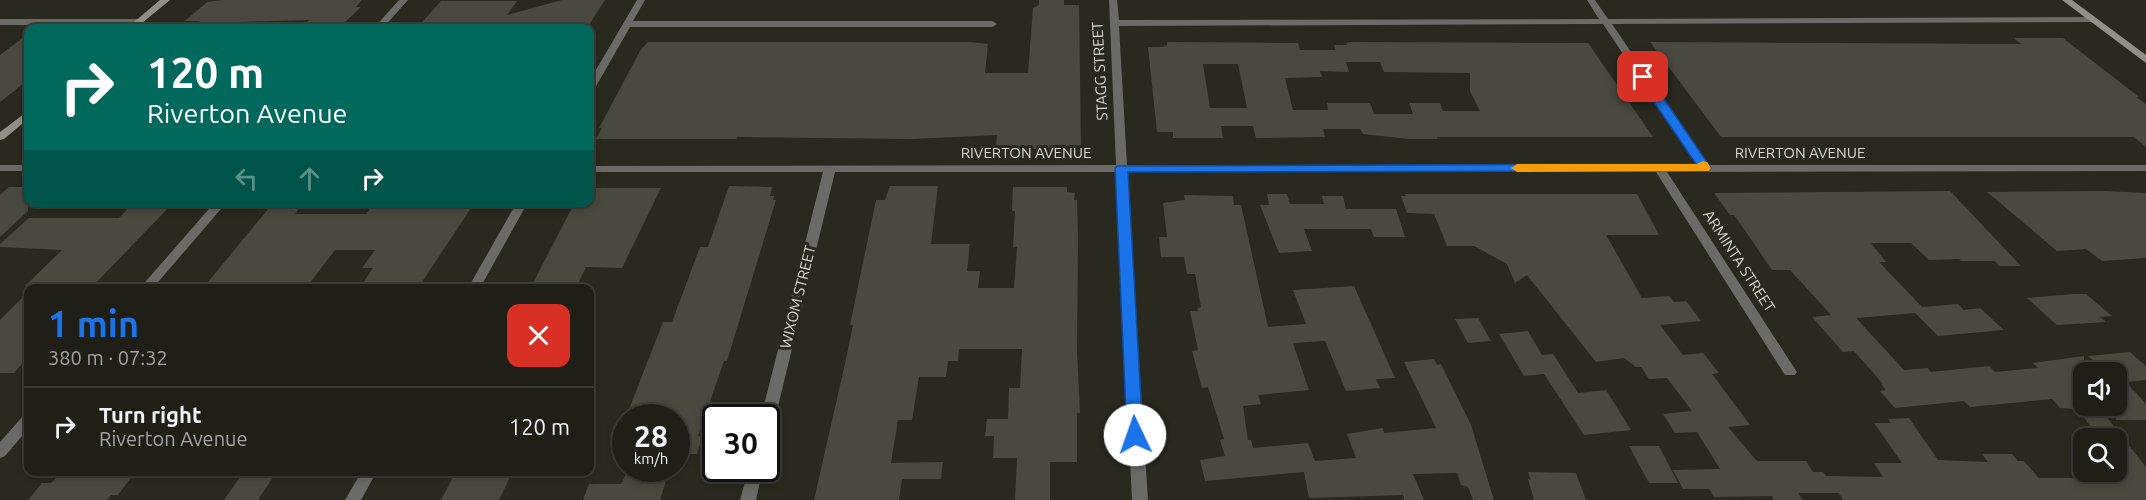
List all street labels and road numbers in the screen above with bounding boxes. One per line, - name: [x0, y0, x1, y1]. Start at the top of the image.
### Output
- street label: STAGG STREET: [1088, 21, 1111, 121]
- street label: RIVERTON AVENUE: [961, 144, 1091, 161]
- street label: RIVERTON AVENUE: [1735, 144, 1865, 161]
- street label: ARMINTA STREET: [1700, 207, 1779, 315]
- street label: WIXOM STREET: [777, 243, 819, 350]

